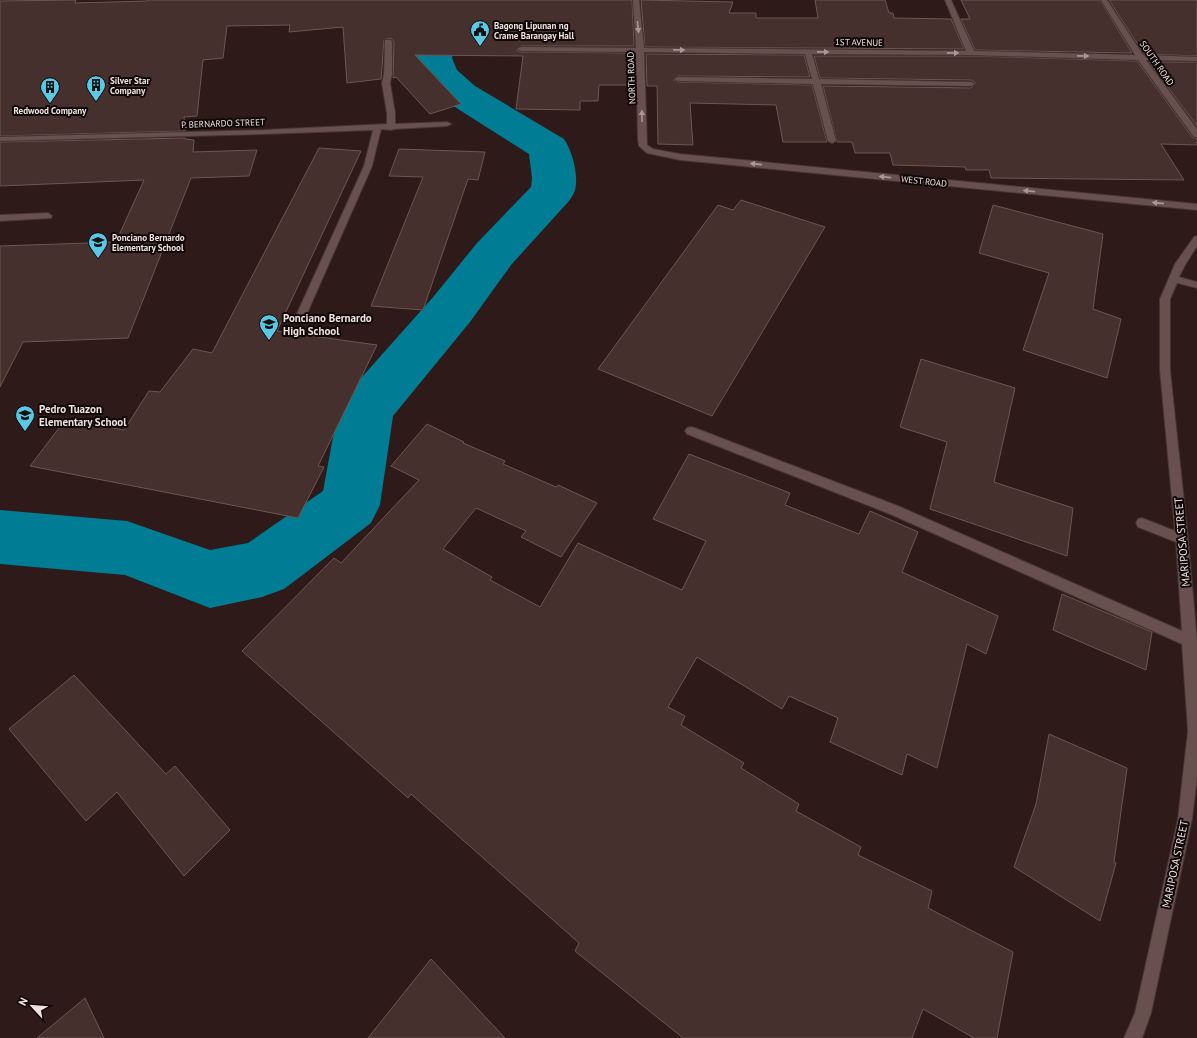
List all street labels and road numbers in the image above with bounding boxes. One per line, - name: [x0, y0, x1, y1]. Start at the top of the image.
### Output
- street label: 1ST AVENUE: [835, 36, 883, 48]
- street label: SOUTH ROAD: [1137, 38, 1177, 88]
- street label: NORTH ROAD: [625, 51, 637, 104]
- street label: P. BERNARDO STREET: [181, 116, 265, 130]
- street label: WEST ROAD: [900, 173, 948, 189]
- street label: MARIPOSA STREET: [1171, 497, 1193, 587]
- street label: MARIPOSA STREET: [1159, 819, 1191, 909]

